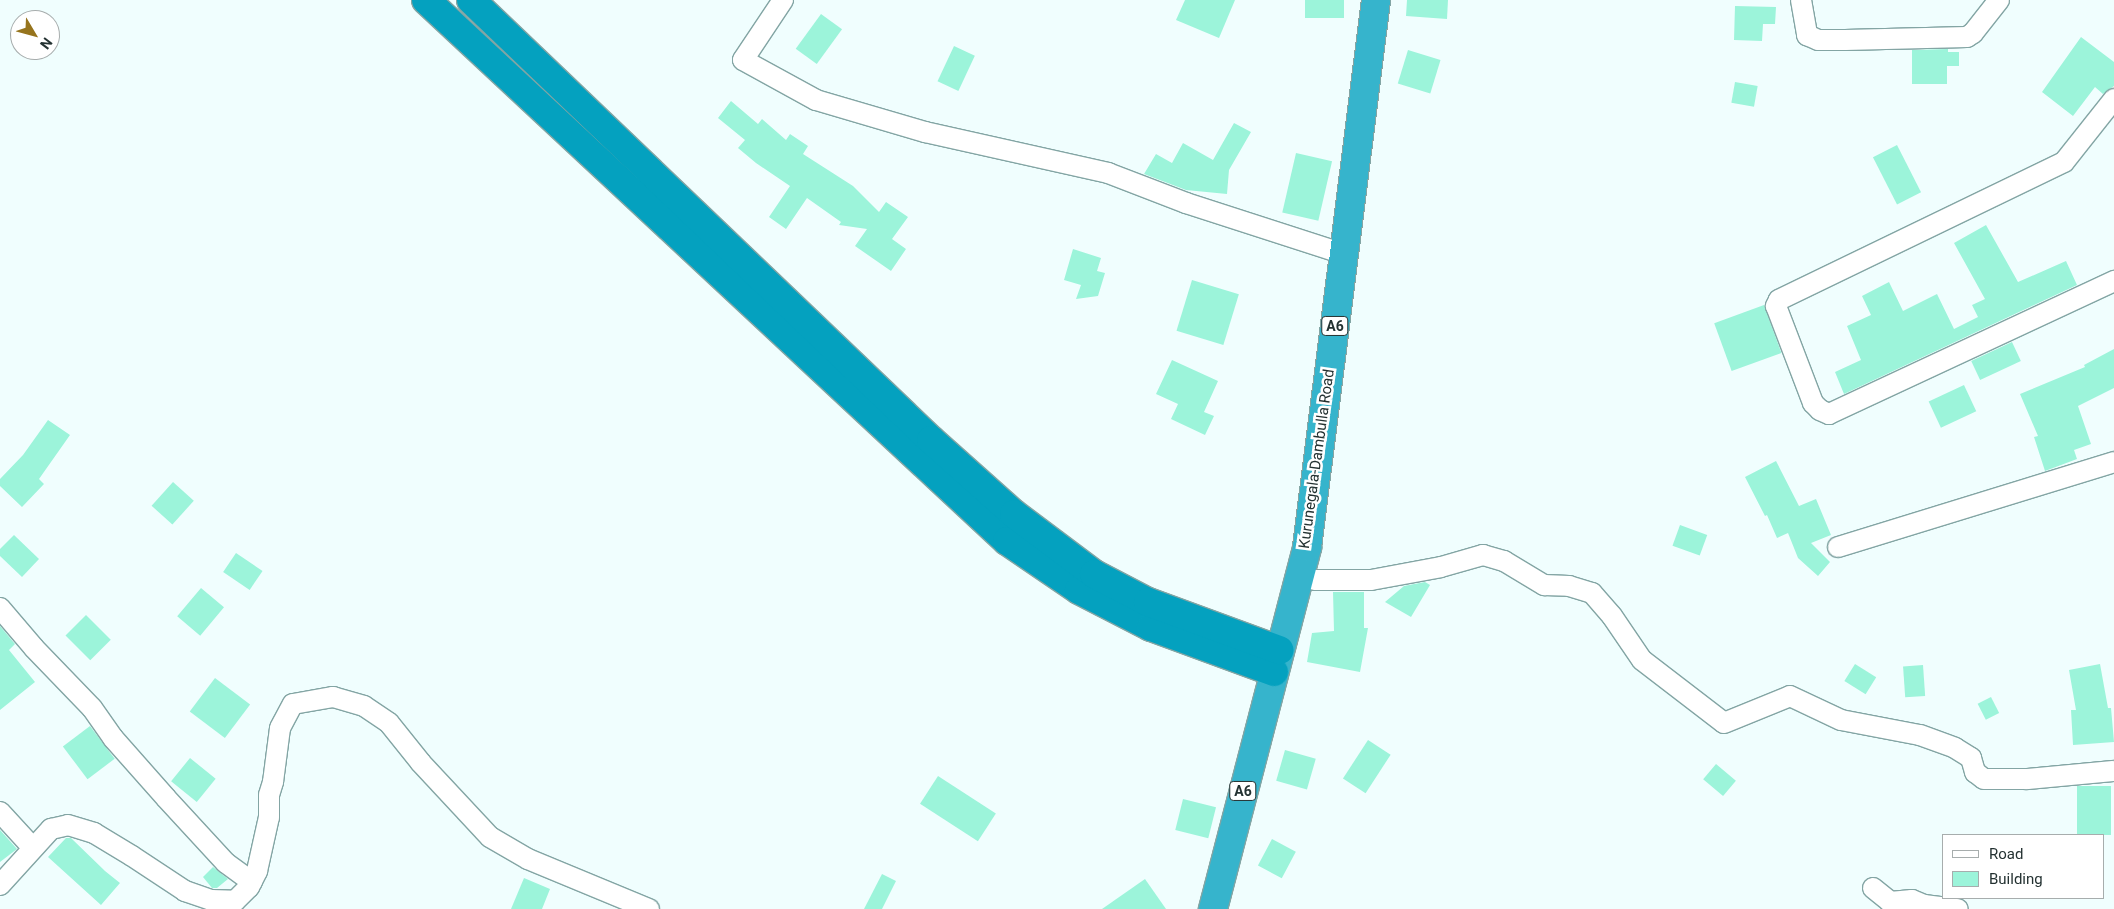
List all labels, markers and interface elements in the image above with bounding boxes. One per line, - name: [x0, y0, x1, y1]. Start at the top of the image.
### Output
- north arrow: [10, 10, 60, 60]
- text: N: [37, 35, 56, 52]
- road number: A6: [1321, 314, 1349, 338]
- street label: Kurunegala-Dambulla Road: [1295, 368, 1339, 550]
- road number: A6: [1229, 779, 1257, 802]
- legend: [1942, 834, 2104, 899]
- text: Road: [1989, 845, 2023, 863]
- text: Building: [1989, 870, 2043, 888]

